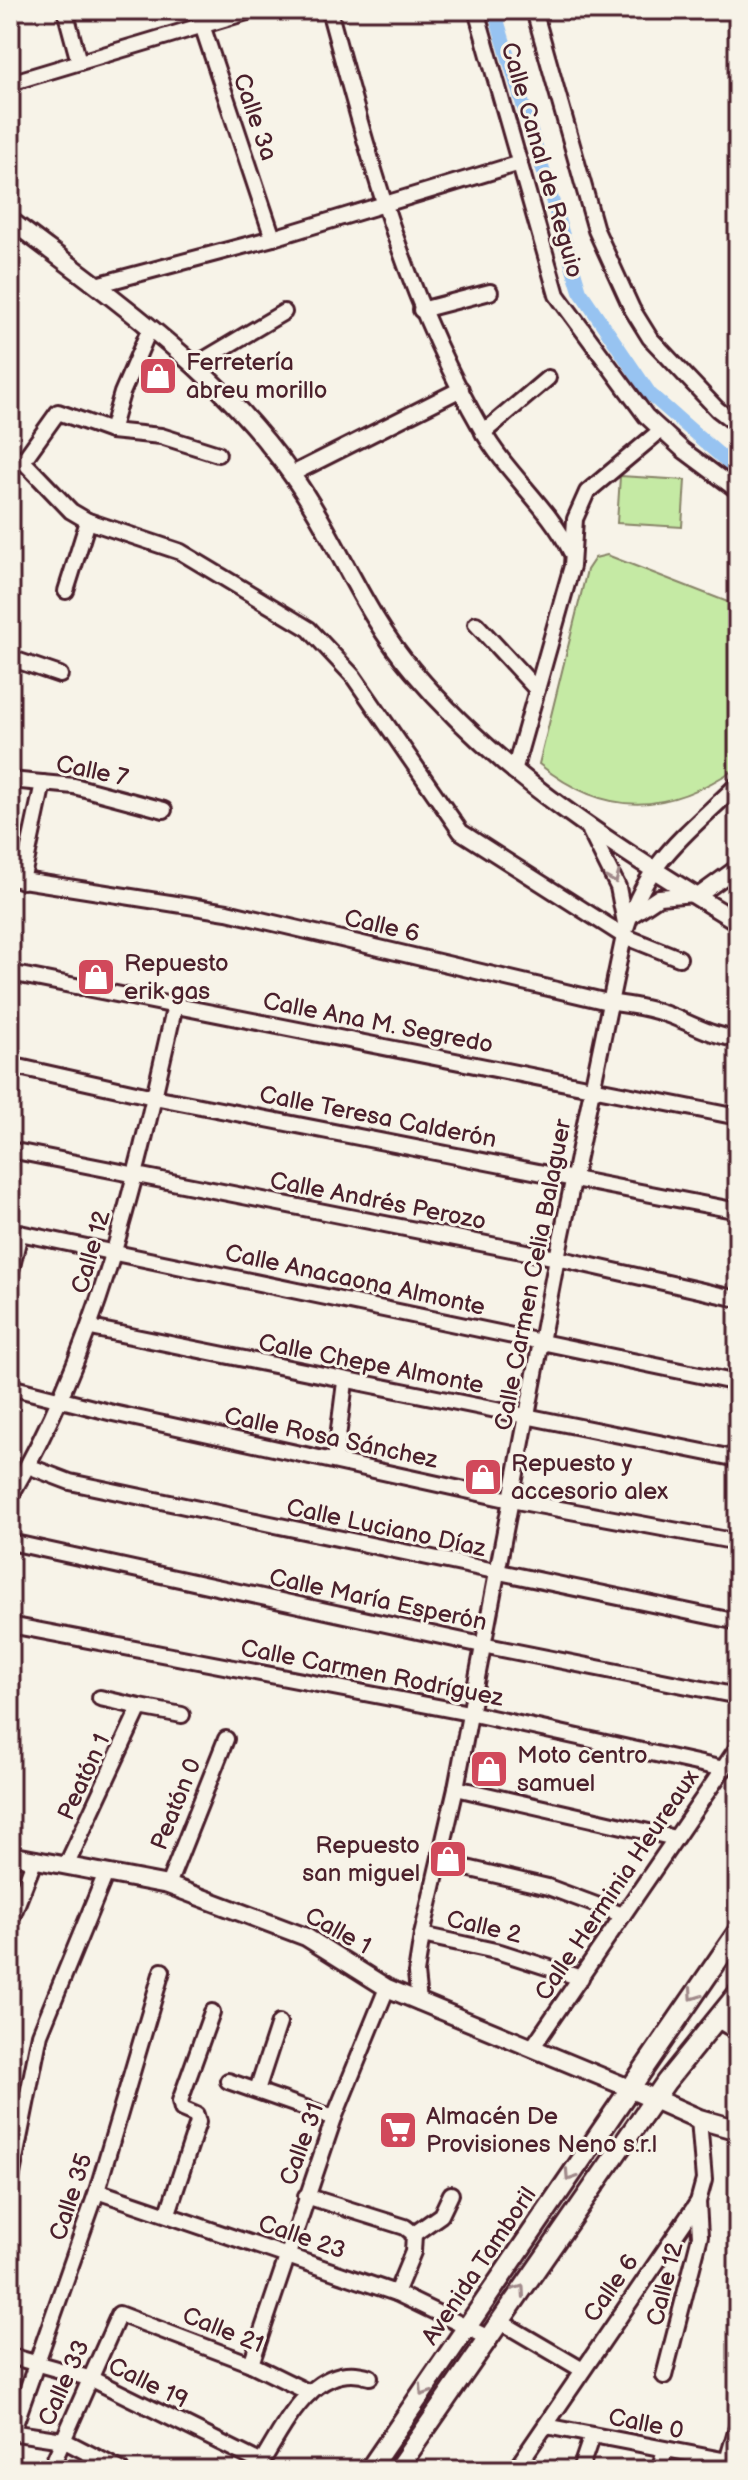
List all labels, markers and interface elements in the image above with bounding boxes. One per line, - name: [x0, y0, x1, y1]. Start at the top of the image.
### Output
- street label: Calle Canal de Reguio: [494, 39, 590, 281]
- street label: Calle 3a: [227, 70, 283, 164]
- place label: Ferretería abreu morillo: [186, 348, 327, 405]
- shop icon: Ferretería abreu morillo: [137, 355, 179, 397]
- street label: Calle 7: [53, 749, 131, 793]
- one-way arrow: [604, 870, 620, 884]
- street label: Calle 6: [341, 903, 423, 949]
- place label: Repuesto erik gas: [124, 949, 229, 1006]
- shop icon: Repuesto erik gas: [75, 956, 117, 998]
- street label: Calle Ana M. Segredo: [260, 986, 496, 1060]
- street label: Calle Teresa Calderón: [257, 1080, 499, 1154]
- street label: Calle Carmen Celia Balaguer: [489, 1117, 577, 1433]
- street label: Calle Andrés Perozo: [267, 1166, 489, 1236]
- street label: Calle 12: [65, 1207, 117, 1297]
- street label: Calle Anacaona Almonte: [222, 1238, 488, 1322]
- street label: Calle Chepe Almonte: [256, 1328, 486, 1400]
- street label: Calle Rosa Sánchez: [222, 1401, 441, 1475]
- place label: Repuesto y accesorio alex: [511, 1449, 668, 1506]
- shop icon: Repuesto y accesorio alex: [462, 1456, 504, 1498]
- street label: Calle Luciano Díaz: [284, 1493, 489, 1563]
- street label: Calle María Esperón: [266, 1563, 490, 1637]
- street label: Calle Carmen Rodríguez: [238, 1633, 506, 1713]
- street label: Peatón 1: [52, 1729, 116, 1825]
- place label: Moto centro samuel: [517, 1741, 648, 1798]
- shop icon: Moto centro samuel: [468, 1748, 510, 1790]
- street label: Peatón 0: [144, 1754, 208, 1854]
- street label: Calle Herminia Heureaux: [529, 1764, 705, 2006]
- place label: Repuesto san miguel: [302, 1831, 420, 1888]
- shop icon: Repuesto san miguel: [427, 1838, 469, 1880]
- street label: Calle 1: [300, 1901, 376, 1961]
- street label: Calle 2: [444, 1904, 524, 1950]
- one-way arrow: [689, 1987, 703, 2001]
- street label: Calle 31: [274, 2099, 330, 2189]
- place label: Almacén De Provisiones Neno s.r.l: [426, 2102, 657, 2159]
- supermarket icon: Almacén De Provisiones Neno s.r.l: [377, 2109, 419, 2151]
- street label: Calle 35: [43, 2150, 99, 2244]
- one-way arrow: [565, 2167, 580, 2181]
- street label: Avenida Tamboril: [416, 2182, 542, 2350]
- street label: Calle 23: [255, 2209, 349, 2265]
- street label: Calle 12: [641, 2239, 689, 2329]
- street label: Calle 6: [577, 2248, 645, 2328]
- one-way arrow: [510, 2285, 525, 2299]
- street label: Calle 21: [178, 2301, 268, 2359]
- street label: Calle 33: [32, 2335, 96, 2431]
- street label: Calle 19: [103, 2351, 193, 2415]
- one-way arrow: [419, 2382, 434, 2396]
- street label: Calle 0: [606, 2403, 686, 2445]

